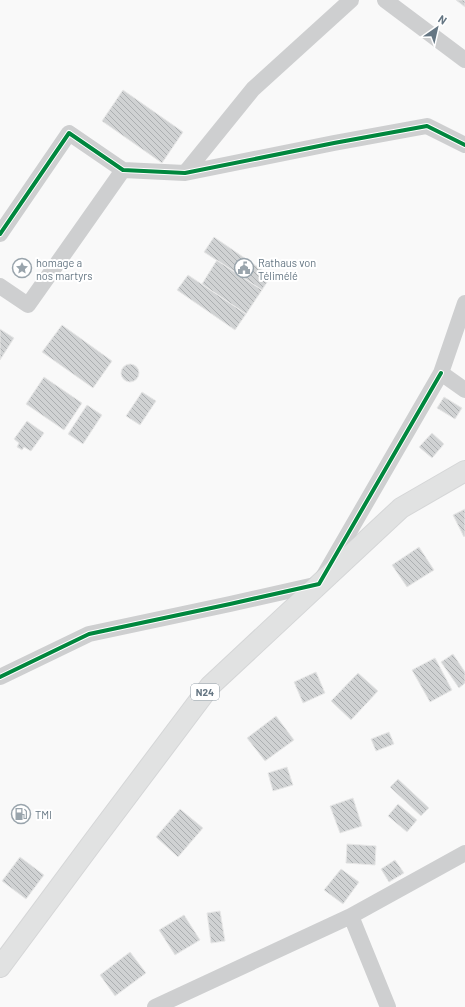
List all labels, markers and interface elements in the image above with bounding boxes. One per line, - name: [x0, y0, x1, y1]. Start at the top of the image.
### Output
- north arrow: [417, 8, 457, 48]
- text: N: [436, 12, 450, 27]
- place label: homage a nos martyrs: [36, 256, 93, 282]
- place label: Rathaus von Télimélé: [258, 256, 316, 282]
- place icon: homage a nos martyrs: [11, 257, 33, 279]
- public building icon: Rathaus von Télimélé: [233, 257, 255, 279]
- road number: N24: [191, 684, 219, 700]
- fuel station icon: TMI: [10, 803, 32, 825]
- place label: TMI: [35, 808, 52, 821]

